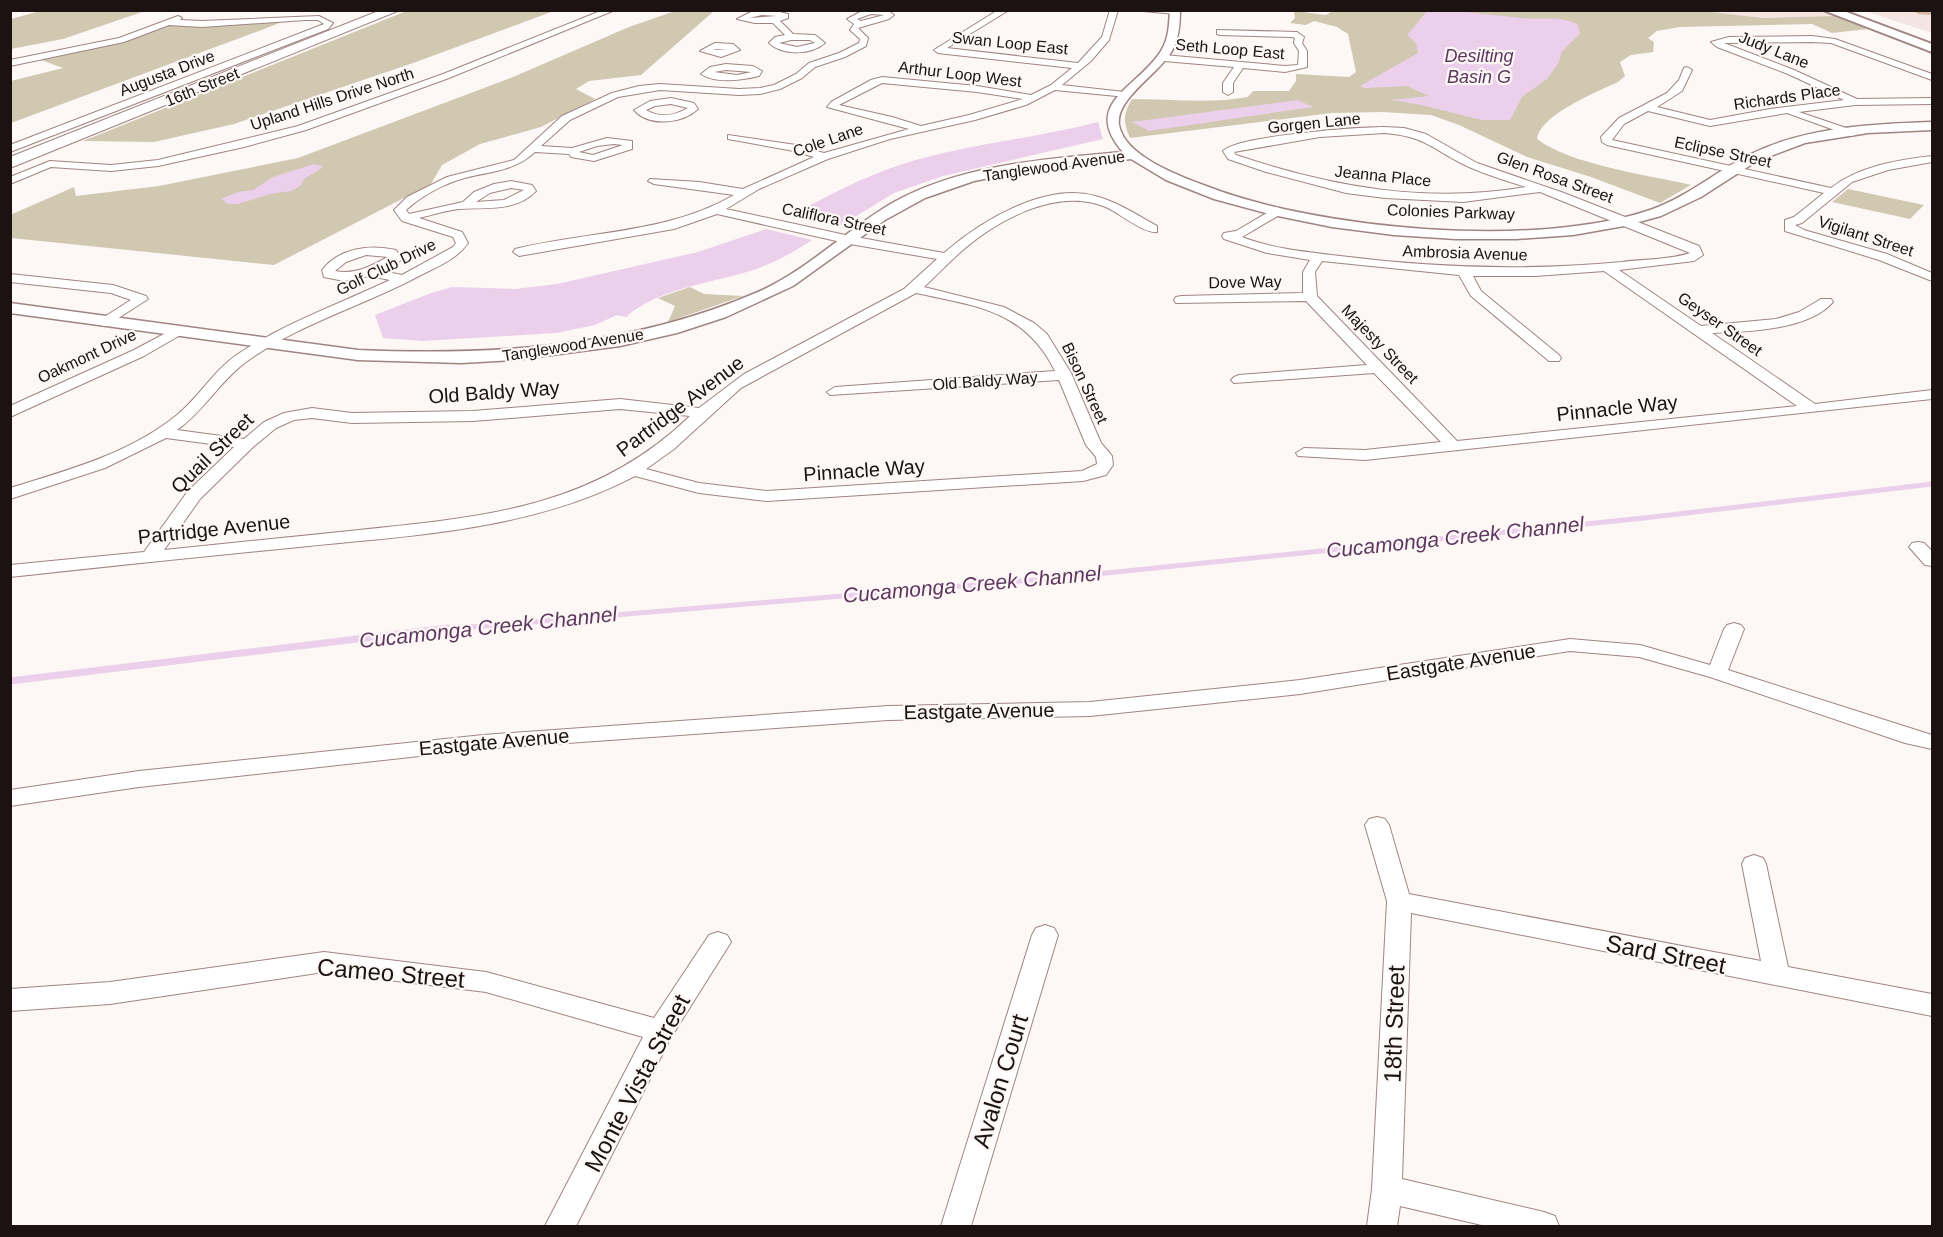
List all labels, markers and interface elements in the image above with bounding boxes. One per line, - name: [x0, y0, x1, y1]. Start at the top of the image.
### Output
- street label: Swan Loop East: [951, 28, 1069, 58]
- street label: Judy Lane: [1737, 28, 1812, 72]
- street label: Seth Loop East: [1175, 36, 1286, 62]
- water label: Desilting Basin G: [1444, 46, 1514, 87]
- street label: Augusta Drive: [117, 47, 217, 99]
- street label: Arthur Loop West: [897, 58, 1023, 90]
- street label: 16th Street: [163, 64, 242, 110]
- street label: Upland Hills Drive North: [248, 65, 416, 133]
- street label: Richards Place: [1733, 81, 1842, 113]
- street label: Gorgen Lane: [1267, 110, 1361, 136]
- street label: Cole Lane: [791, 120, 865, 160]
- street label: Eclipse Street: [1673, 133, 1774, 171]
- street label: Tanglewood Avenue: [982, 148, 1126, 184]
- street label: Glen Rosa Street: [1494, 148, 1616, 206]
- street label: Jeanna Place: [1334, 162, 1432, 190]
- street label: Califlora Street: [780, 200, 888, 238]
- street label: Colonies Parkway: [1387, 201, 1515, 223]
- street label: Vigilant Street: [1816, 213, 1916, 260]
- street label: Golf Club Drive: [334, 236, 439, 298]
- street label: Ambrosia Avenue: [1402, 242, 1528, 264]
- street label: Dove Way: [1208, 273, 1282, 291]
- street label: Geyser Street: [1675, 289, 1766, 360]
- street label: Majesty Street: [1338, 301, 1422, 387]
- street label: Tanglewood Avenue: [501, 325, 645, 365]
- street label: Oakmont Drive: [35, 326, 139, 386]
- street label: Bison Street: [1059, 340, 1111, 427]
- street label: Partridge Avenue: [612, 351, 748, 461]
- street label: Old Baldy Way: [932, 369, 1038, 393]
- street label: Old Baldy Way: [428, 376, 560, 408]
- street label: Pinnacle Way: [1555, 391, 1679, 425]
- street label: Quail Street: [166, 408, 258, 498]
- street label: Pinnacle Way: [803, 455, 925, 485]
- street label: Partridge Avenue: [137, 510, 291, 548]
- water label: Cucamonga Creek Channel: [1325, 512, 1586, 562]
- water label: Cucamonga Creek Channel: [842, 561, 1103, 607]
- water label: Cucamonga Creek Channel: [358, 602, 619, 652]
- street label: Eastgate Avenue: [1385, 639, 1537, 685]
- street label: Eastgate Avenue: [903, 699, 1055, 723]
- street label: Eastgate Avenue: [418, 724, 570, 760]
- street label: Sard Street: [1604, 929, 1728, 979]
- street label: Cameo Street: [316, 953, 466, 993]
- street label: 18th Street: [1378, 965, 1410, 1083]
- street label: Monte Vista Street: [579, 989, 695, 1176]
- street label: Avalon Court: [967, 1011, 1033, 1151]

